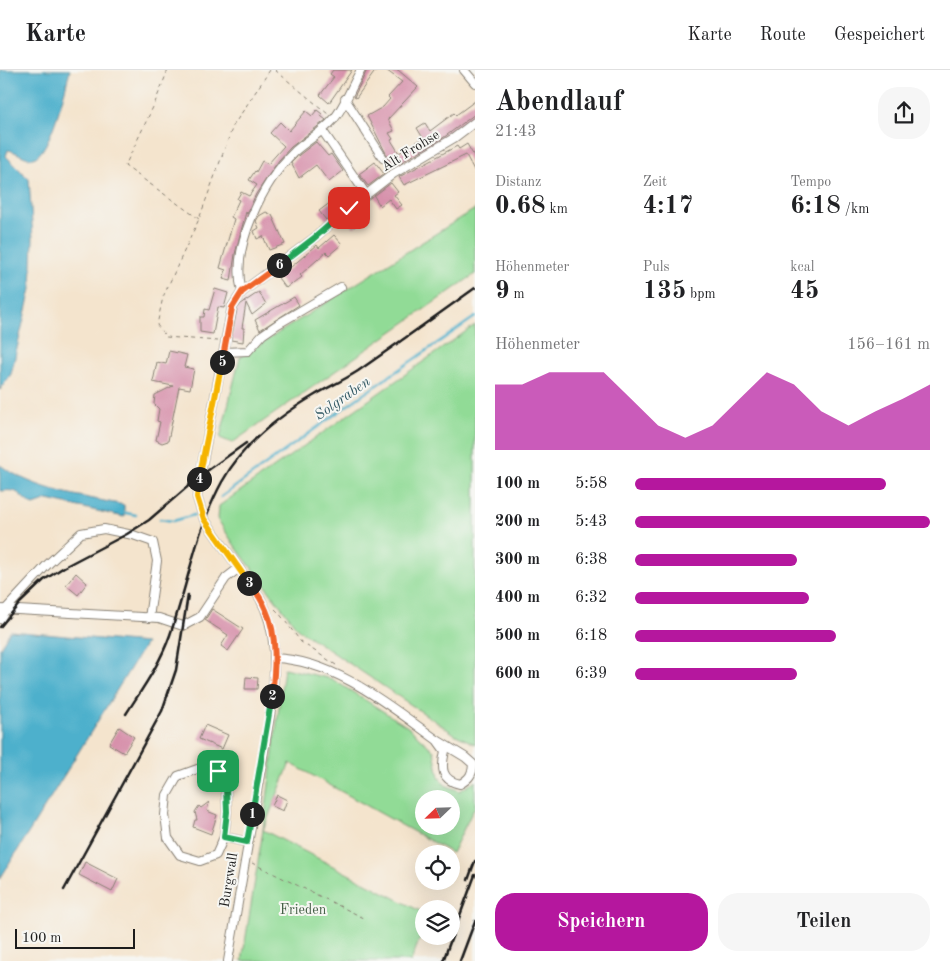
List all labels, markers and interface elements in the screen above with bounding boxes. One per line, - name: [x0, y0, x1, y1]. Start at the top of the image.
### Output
- text: Karte: [25, 23, 86, 47]
- text: Karte: [687, 26, 732, 44]
- text: Route: [760, 26, 806, 44]
- text: Gespeichert: [834, 26, 925, 44]
- button: share: [878, 87, 930, 139]
- text: Abendlauf: [495, 89, 623, 117]
- text: 21:43: [495, 124, 537, 140]
- street label: Alt Frohse: [379, 128, 442, 174]
- text: Distanz: [495, 175, 541, 189]
- text: Zeit: [643, 175, 667, 189]
- text: Tempo: [790, 175, 831, 189]
- pin: [328, 187, 370, 229]
- icon: check: [335, 194, 363, 222]
- text: 0.68: [495, 194, 546, 219]
- text: 4:17: [643, 194, 693, 219]
- text: 6:18: [790, 194, 841, 219]
- text: km: [546, 202, 568, 216]
- text: /km: [841, 202, 869, 216]
- pin: 6: [266, 252, 292, 278]
- text: 6: [275, 258, 284, 272]
- text: Höhenmeter: [495, 260, 569, 274]
- text: Puls: [643, 260, 670, 274]
- text: kcal: [790, 260, 814, 274]
- text: 9: [495, 279, 510, 304]
- text: 135: [643, 279, 686, 304]
- text: 45: [790, 279, 819, 304]
- text: m: [510, 287, 525, 301]
- text: bpm: [686, 287, 716, 301]
- text: Höhenmeter: [495, 337, 580, 353]
- text: 156–161 m: [847, 337, 930, 353]
- pin: 5: [210, 350, 234, 374]
- text: 5: [218, 355, 227, 369]
- water label: Solgraben: [312, 374, 374, 424]
- pin: 4: [186, 466, 212, 492]
- text: 4: [195, 472, 204, 486]
- text: 100 m: [495, 476, 540, 492]
- text: 5:58: [575, 476, 607, 492]
- text: 200 m: [495, 514, 540, 530]
- text: 5:43: [575, 514, 607, 530]
- text: 300 m: [495, 552, 540, 568]
- text: 6:38: [575, 552, 607, 568]
- pin: 3: [236, 570, 262, 596]
- text: 3: [245, 576, 254, 590]
- text: 400 m: [495, 590, 540, 606]
- text: 6:32: [575, 590, 607, 606]
- text: 500 m: [495, 628, 540, 644]
- text: 6:18: [575, 628, 607, 644]
- text: 600 m: [495, 666, 540, 682]
- text: 6:39: [575, 666, 607, 682]
- pin: 2: [260, 684, 284, 708]
- text: 2: [268, 689, 277, 703]
- pin: [197, 750, 239, 792]
- icon: arrive: [204, 757, 232, 785]
- north arrow: [415, 790, 460, 835]
- map controls: [415, 790, 460, 945]
- pin: 1: [240, 802, 264, 826]
- text: 1: [248, 807, 257, 821]
- button: locate: [415, 845, 460, 890]
- street label: Burgwall: [218, 852, 240, 909]
- button: Speichern: [495, 893, 708, 951]
- button: Teilen: [718, 893, 930, 951]
- button: layers: [415, 900, 460, 945]
- park label: Frieden: [280, 903, 327, 917]
- scale bar: [15, 926, 135, 949]
- text: 100 m: [22, 931, 61, 945]

